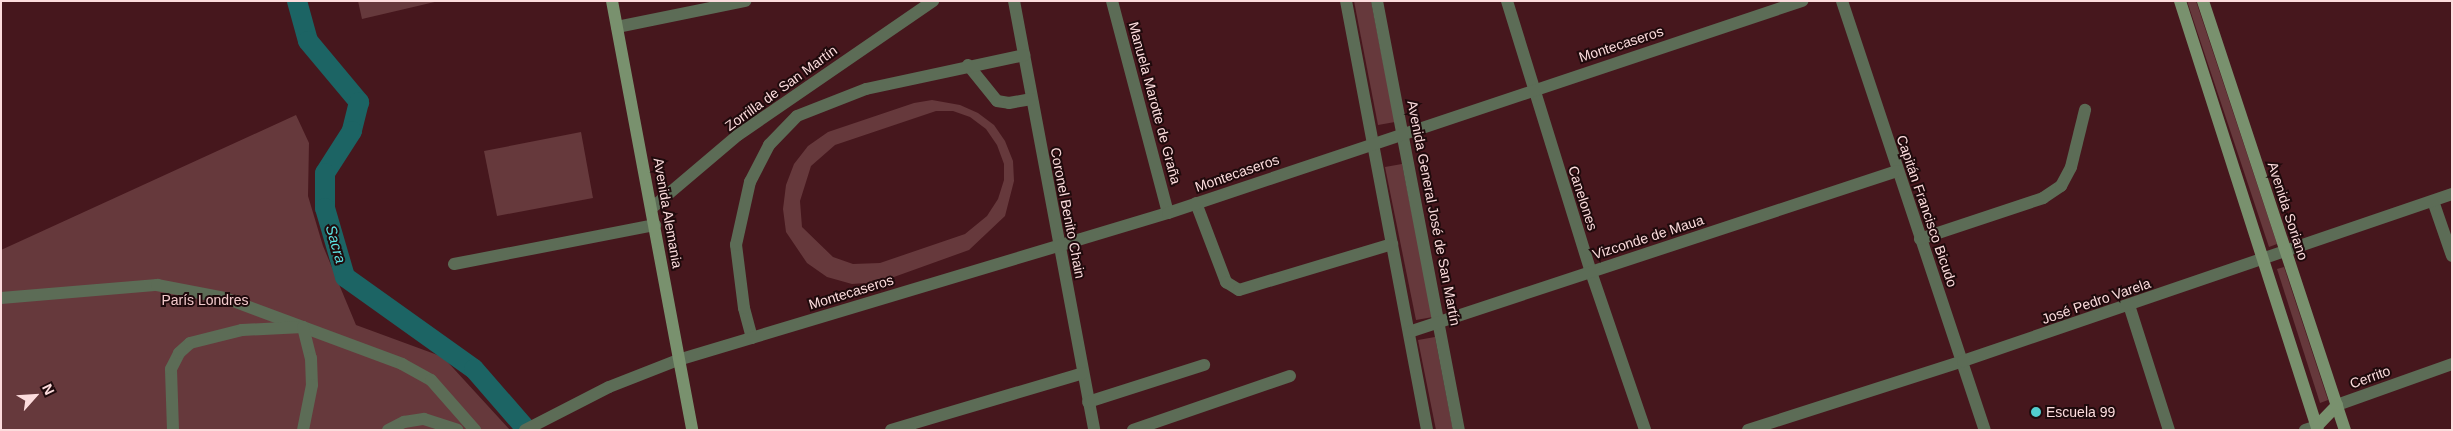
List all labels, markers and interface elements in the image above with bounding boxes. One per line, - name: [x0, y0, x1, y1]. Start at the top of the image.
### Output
- street label: Manuela Marotte de Graña: [1125, 20, 1185, 186]
- street label: Montecaseros: [1577, 22, 1665, 66]
- street label: Zorrilla de San Martín: [722, 42, 840, 134]
- street label: Avenida General José de San Martín: [1404, 99, 1464, 327]
- street label: Capitán Francisco Bicudo: [1893, 133, 1961, 289]
- street label: Coronel Benito Chain: [1047, 146, 1089, 280]
- street label: Montecaseros: [1193, 151, 1281, 195]
- street label: Avenida Alemania: [650, 156, 686, 270]
- street label: Avenida Soriano: [2264, 160, 2312, 262]
- street label: Canelones: [1565, 164, 1601, 232]
- street label: Vizconde de Maua: [1590, 211, 1706, 263]
- water label: Sacra: [322, 223, 350, 265]
- street label: Montecaseros: [806, 271, 896, 313]
- street label: José Pedro Varela: [2039, 274, 2153, 328]
- park label: París Londres: [161, 292, 249, 308]
- street label: Cerrito: [2347, 362, 2393, 392]
- north arrow: [10, 371, 60, 421]
- text: N: [39, 381, 58, 397]
- place label: Escuela 99: [2046, 404, 2115, 420]
- marker: Escuela 99: [2030, 406, 2042, 418]

